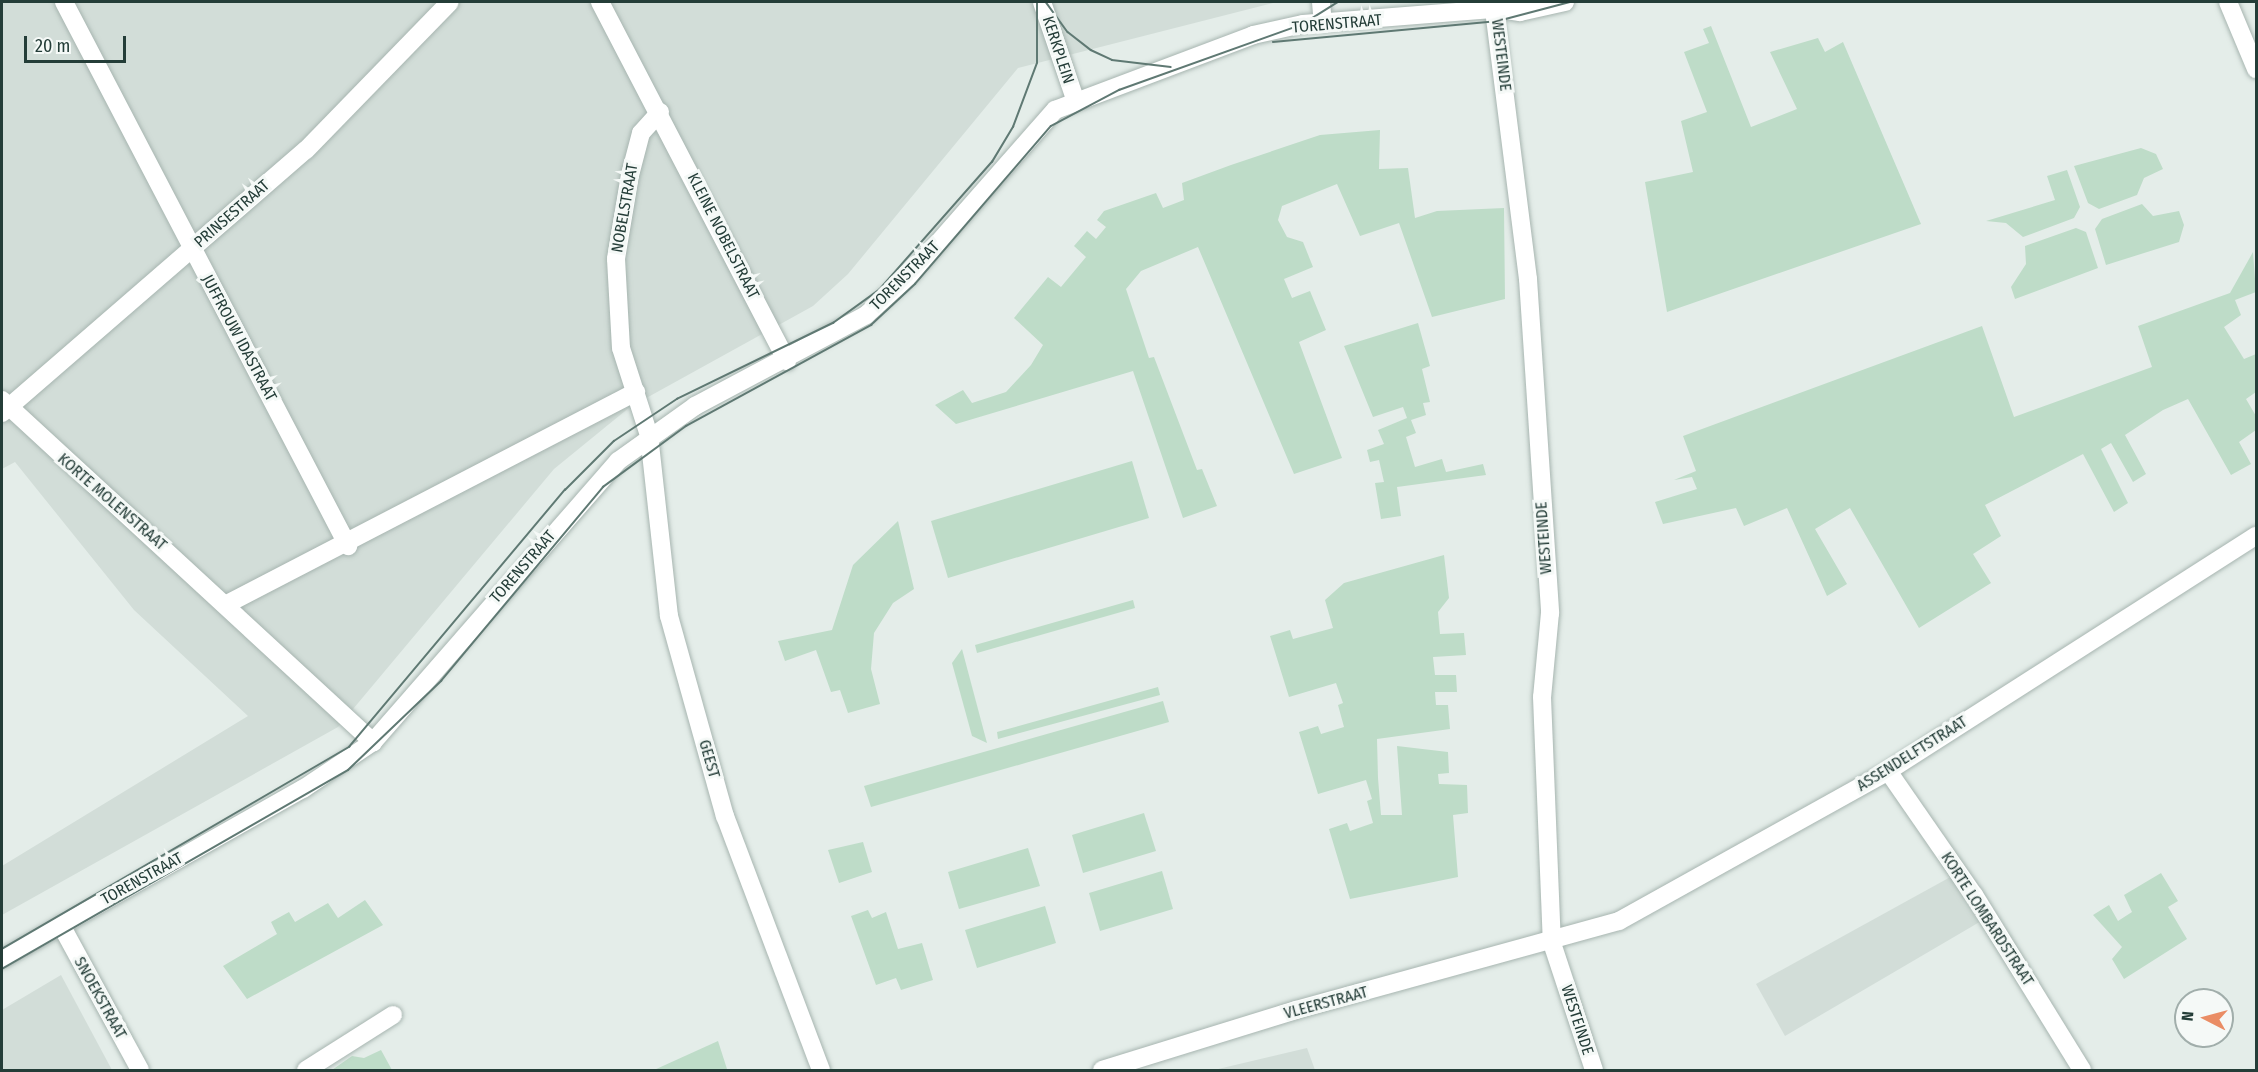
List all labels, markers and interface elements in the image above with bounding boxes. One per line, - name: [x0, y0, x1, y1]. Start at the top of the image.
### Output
- street label: TORENSTRAAT: [1291, 11, 1383, 37]
- street label: KERKPLEIN: [1038, 14, 1078, 86]
- street label: WESTEINDE: [1487, 18, 1515, 92]
- scale bar: [27, 24, 129, 62]
- text: 20 m: [35, 35, 70, 57]
- street label: NOBELSTRAAT: [608, 162, 642, 254]
- street label: KLEINE NOBELSTRAAT: [683, 170, 763, 302]
- street label: PRINSESTRAAT: [190, 176, 274, 252]
- street label: TORENSTRAAT: [866, 237, 944, 315]
- street label: JUFFROUW IDASTRAAT: [198, 271, 280, 405]
- street label: KORTE MOLENSTRAAT: [54, 449, 170, 555]
- street label: WESTEINDE: [1532, 501, 1556, 575]
- street label: TORENSTRAAT: [486, 527, 560, 607]
- street label: ASSENDELFTSTRAAT: [1853, 712, 1971, 796]
- street label: GEEST: [694, 738, 724, 780]
- street label: TORENSTRAAT: [98, 849, 186, 909]
- street label: KORTE LOMBARDSTRAAT: [1937, 849, 2037, 989]
- street label: SNOEKSTRAAT: [70, 954, 130, 1042]
- street label: VLEERSTRAAT: [1282, 983, 1370, 1023]
- street label: WESTEINDE: [1557, 983, 1597, 1057]
- north arrow: [2174, 988, 2234, 1048]
- text: N: [2178, 1011, 2198, 1022]

